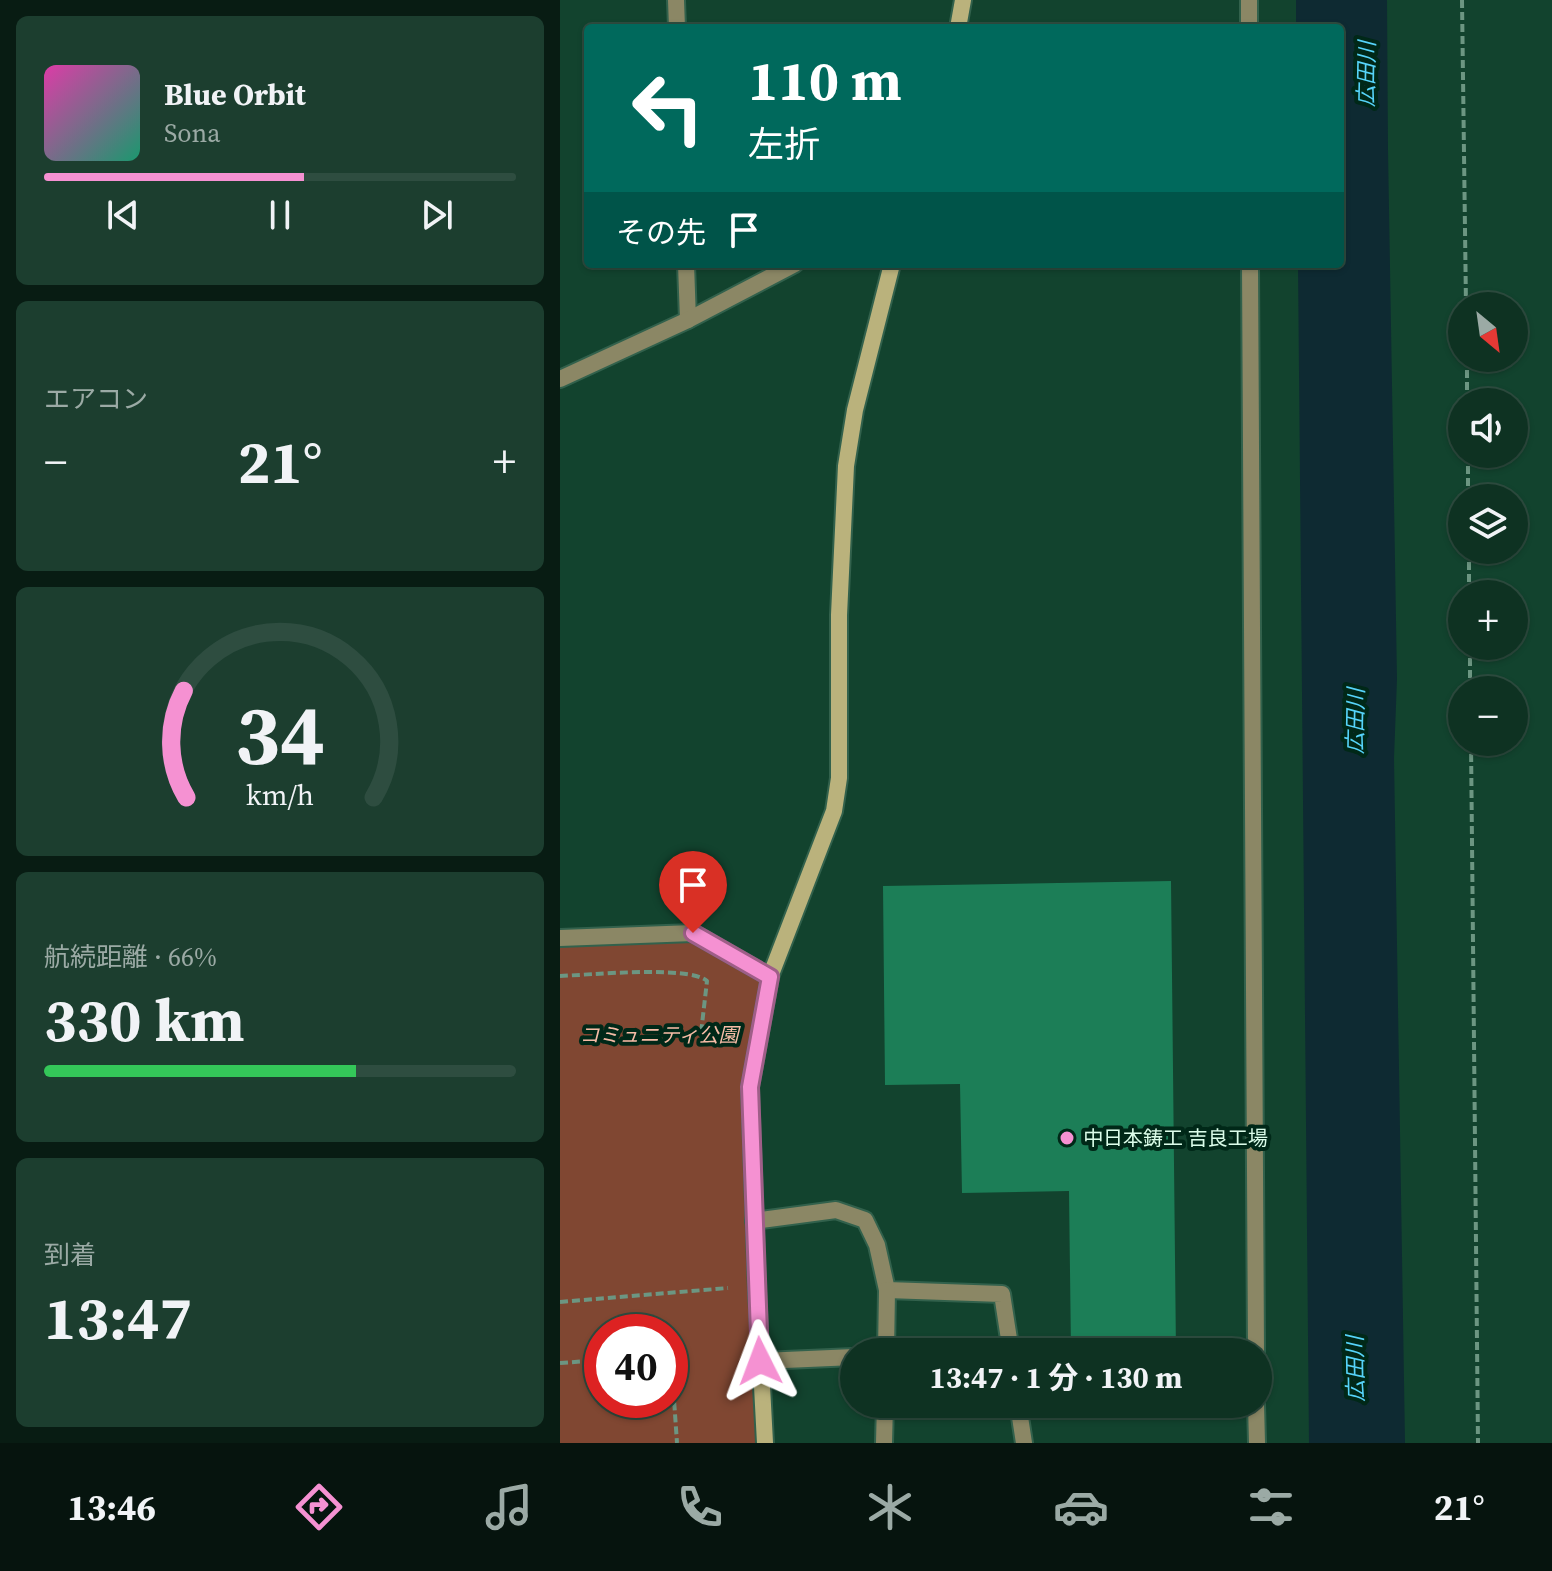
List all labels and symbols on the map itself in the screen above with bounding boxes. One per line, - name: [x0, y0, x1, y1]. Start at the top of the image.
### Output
- water label: 広田川: [1350, 39, 1382, 107]
- north arrow: [1448, 292, 1528, 372]
- water label: 広田川: [1339, 686, 1371, 754]
- pin: [659, 851, 727, 933]
- park label: コミュニティ公園: [580, 1021, 741, 1049]
- place label: 中日本鋳工 吉良工場: [1083, 1124, 1268, 1152]
- marker: 中日本鋳工 吉良工場: [1058, 1129, 1076, 1147]
- speed limit sign: 40: [584, 1314, 688, 1418]
- position arrow: [718, 1319, 802, 1403]
- water label: 広田川: [1339, 1334, 1371, 1402]

